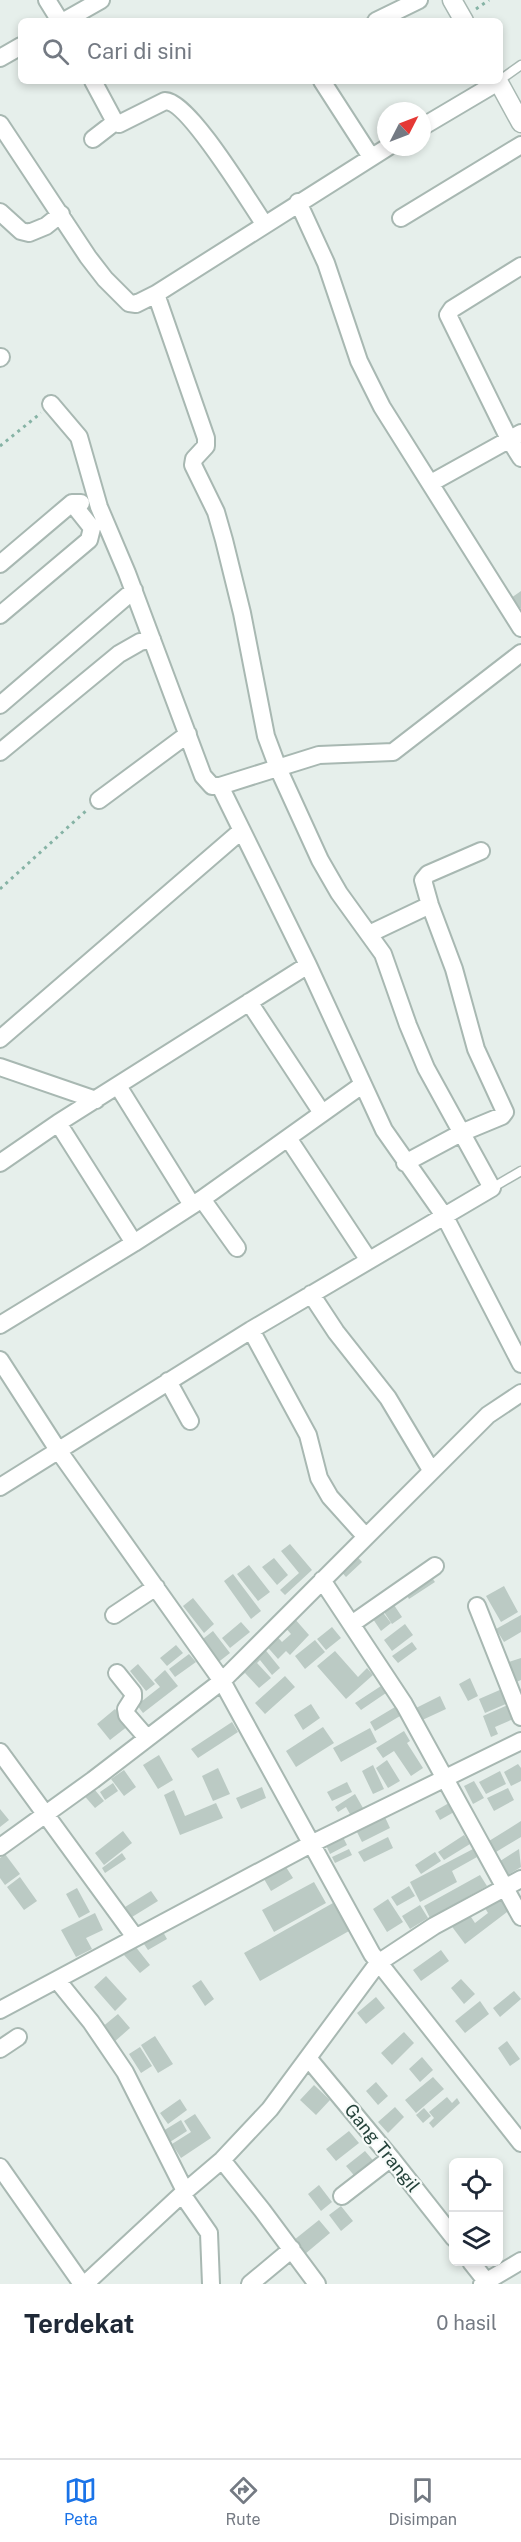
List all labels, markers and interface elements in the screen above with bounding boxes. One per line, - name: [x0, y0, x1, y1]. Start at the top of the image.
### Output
- search box: [18, 18, 503, 84]
- icon: search: [39, 35, 72, 68]
- text: Cari di sini: [87, 38, 192, 64]
- north arrow: [377, 102, 431, 156]
- street label: Gang Trangil: [340, 2099, 424, 2196]
- map controls: [449, 2158, 503, 2266]
- button: locate: [449, 2158, 503, 2212]
- button: layers: [449, 2212, 503, 2266]
- text: Terdekat: [24, 2308, 134, 2339]
- text: 0 hasil: [436, 2311, 497, 2335]
- tab: Peta: [64, 2474, 98, 2529]
- tab: Rute: [226, 2474, 261, 2529]
- tab: Disimpan: [388, 2474, 457, 2529]

